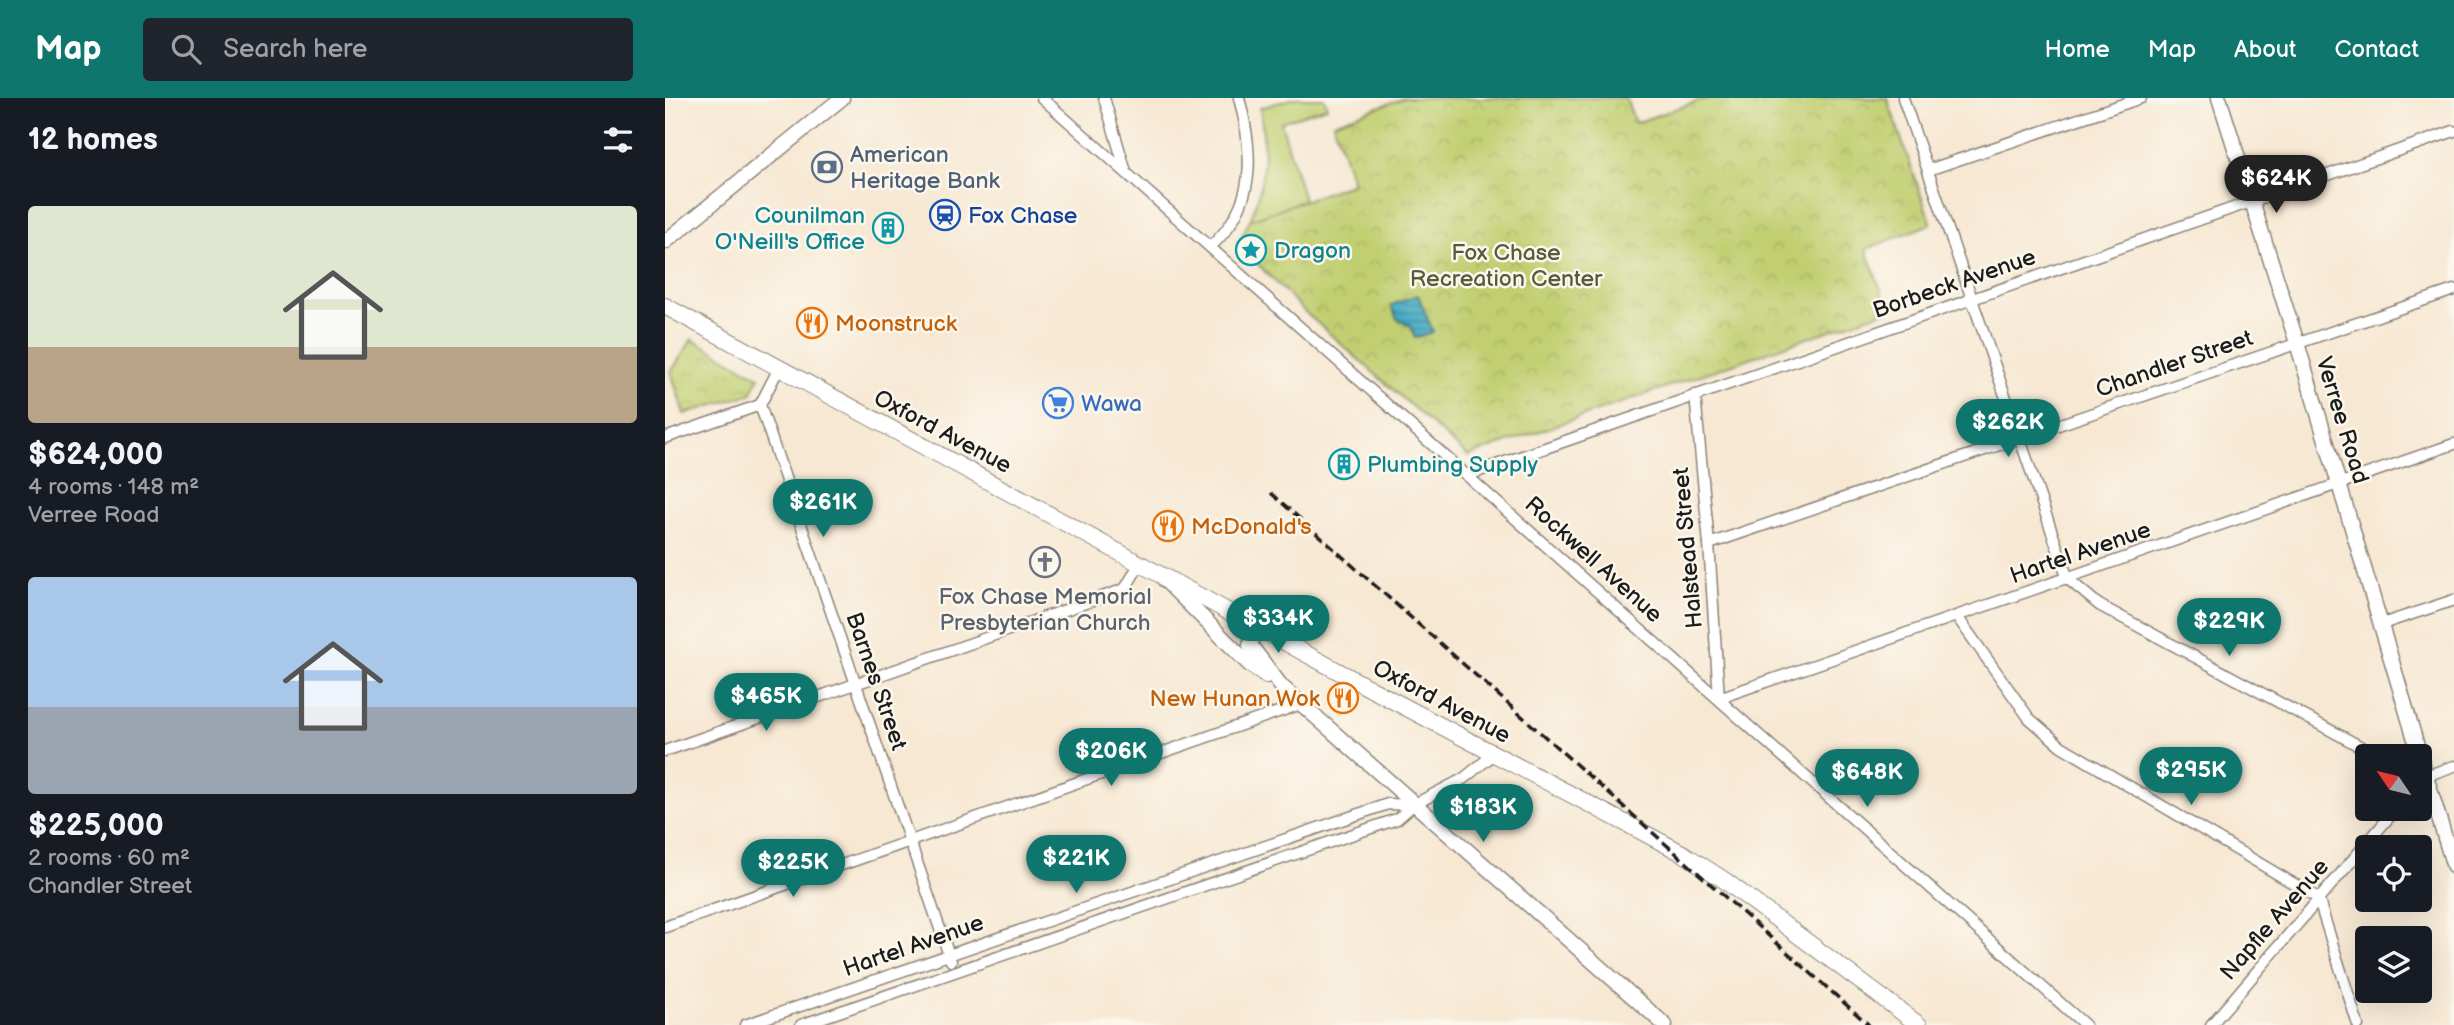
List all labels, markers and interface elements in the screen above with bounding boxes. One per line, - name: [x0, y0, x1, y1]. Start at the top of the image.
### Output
- search box: [143, 18, 633, 81]
- text: Map: [35, 29, 101, 69]
- icon: search: [167, 30, 205, 68]
- text: Search here: [223, 34, 367, 65]
- text: Home: [2045, 35, 2110, 64]
- text: Map: [2148, 35, 2196, 64]
- text: About: [2234, 35, 2296, 64]
- text: Contact: [2334, 35, 2419, 64]
- icon: filters: [599, 121, 637, 159]
- text: 12 homes: [28, 122, 158, 158]
- place label: American Heritage Bank: [850, 141, 1000, 195]
- bank icon: American Heritage Bank: [810, 150, 844, 184]
- pin: $624K: [2227, 156, 2325, 215]
- text: $624K: [2240, 164, 2312, 192]
- station icon: Fox Chase: [928, 198, 962, 232]
- place label: Counilman O'Neill's Office: [715, 202, 865, 256]
- place label: Fox Chase: [968, 202, 1077, 230]
- building icon: Counilman O'Neill's Office: [871, 211, 905, 245]
- place icon: Dragon: [1234, 233, 1268, 267]
- place label: Dragon: [1274, 237, 1351, 265]
- park label: Fox Chase Recreation Center: [1410, 239, 1603, 293]
- street label: Borbeck Avenue: [1869, 243, 2040, 325]
- icon: home: [270, 252, 396, 378]
- restaurant icon: Moonstruck: [795, 306, 829, 340]
- place label: Moonstruck: [835, 310, 958, 338]
- street label: Chandler Street: [2092, 324, 2256, 404]
- street label: Verree Road: [2309, 353, 2375, 487]
- street label: Oxford Avenue: [869, 384, 1016, 480]
- supermarket icon: Wawa: [1041, 386, 1075, 420]
- place label: Wawa: [1081, 390, 1142, 418]
- pin: $262K: [1959, 400, 2057, 459]
- text: $262K: [1972, 408, 2044, 436]
- text: $624,000: [28, 437, 163, 473]
- building icon: Plumbing Supply: [1327, 447, 1361, 481]
- place label: Plumbing Supply: [1367, 451, 1538, 479]
- street label: Halstead Street: [1667, 466, 1709, 630]
- text: 4 rooms · 148 m²: [28, 473, 199, 501]
- pin: $261K: [774, 480, 872, 539]
- text: $261K: [789, 488, 857, 516]
- street label: Rockwell Avenue: [1519, 491, 1668, 629]
- text: Verree Road: [28, 501, 159, 529]
- restaurant icon: McDonald's: [1151, 509, 1185, 543]
- place label: McDonald's: [1191, 513, 1312, 541]
- street label: Hartel Avenue: [2006, 516, 2154, 590]
- church icon: Fox Chase Memorial Presbyterian Church: [1028, 545, 1062, 579]
- place label: Fox Chase Memorial Presbyterian Church: [938, 583, 1152, 637]
- pin: $334K: [1229, 596, 1327, 655]
- pin: $229K: [2180, 598, 2278, 658]
- text: $334K: [1242, 604, 1314, 632]
- text: $229K: [2193, 607, 2265, 635]
- street label: Barnes Street: [839, 609, 913, 754]
- icon: home: [270, 623, 396, 749]
- street label: Oxford Avenue: [1368, 654, 1515, 750]
- pin: $465K: [717, 674, 815, 733]
- restaurant icon: New Hunan Wok: [1326, 681, 1360, 715]
- text: $465K: [730, 682, 802, 710]
- place label: New Hunan Wok: [1150, 685, 1321, 713]
- pin: $206K: [1062, 728, 1160, 788]
- text: $206K: [1075, 737, 1147, 765]
- north arrow: [2355, 744, 2433, 821]
- map controls: [2355, 744, 2432, 1003]
- pin: $295K: [2142, 748, 2240, 807]
- pin: $648K: [1818, 750, 1916, 809]
- text: $295K: [2155, 756, 2227, 784]
- text: $648K: [1831, 758, 1903, 786]
- pin: $183K: [1434, 784, 1532, 844]
- text: $183K: [1449, 793, 1517, 821]
- text: $225,000: [28, 808, 164, 844]
- button: locate: [2355, 835, 2432, 912]
- pin: $221K: [1027, 836, 1125, 895]
- pin: $225K: [744, 840, 842, 899]
- text: 2 rooms · 60 m²: [28, 844, 190, 872]
- text: $221K: [1042, 844, 1110, 872]
- text: $225K: [757, 848, 829, 876]
- street label: Napfle Avenue: [2214, 853, 2335, 986]
- text: Chandler Street: [28, 872, 192, 900]
- street label: Hartel Avenue: [839, 909, 987, 983]
- button: layers: [2355, 926, 2432, 1003]

